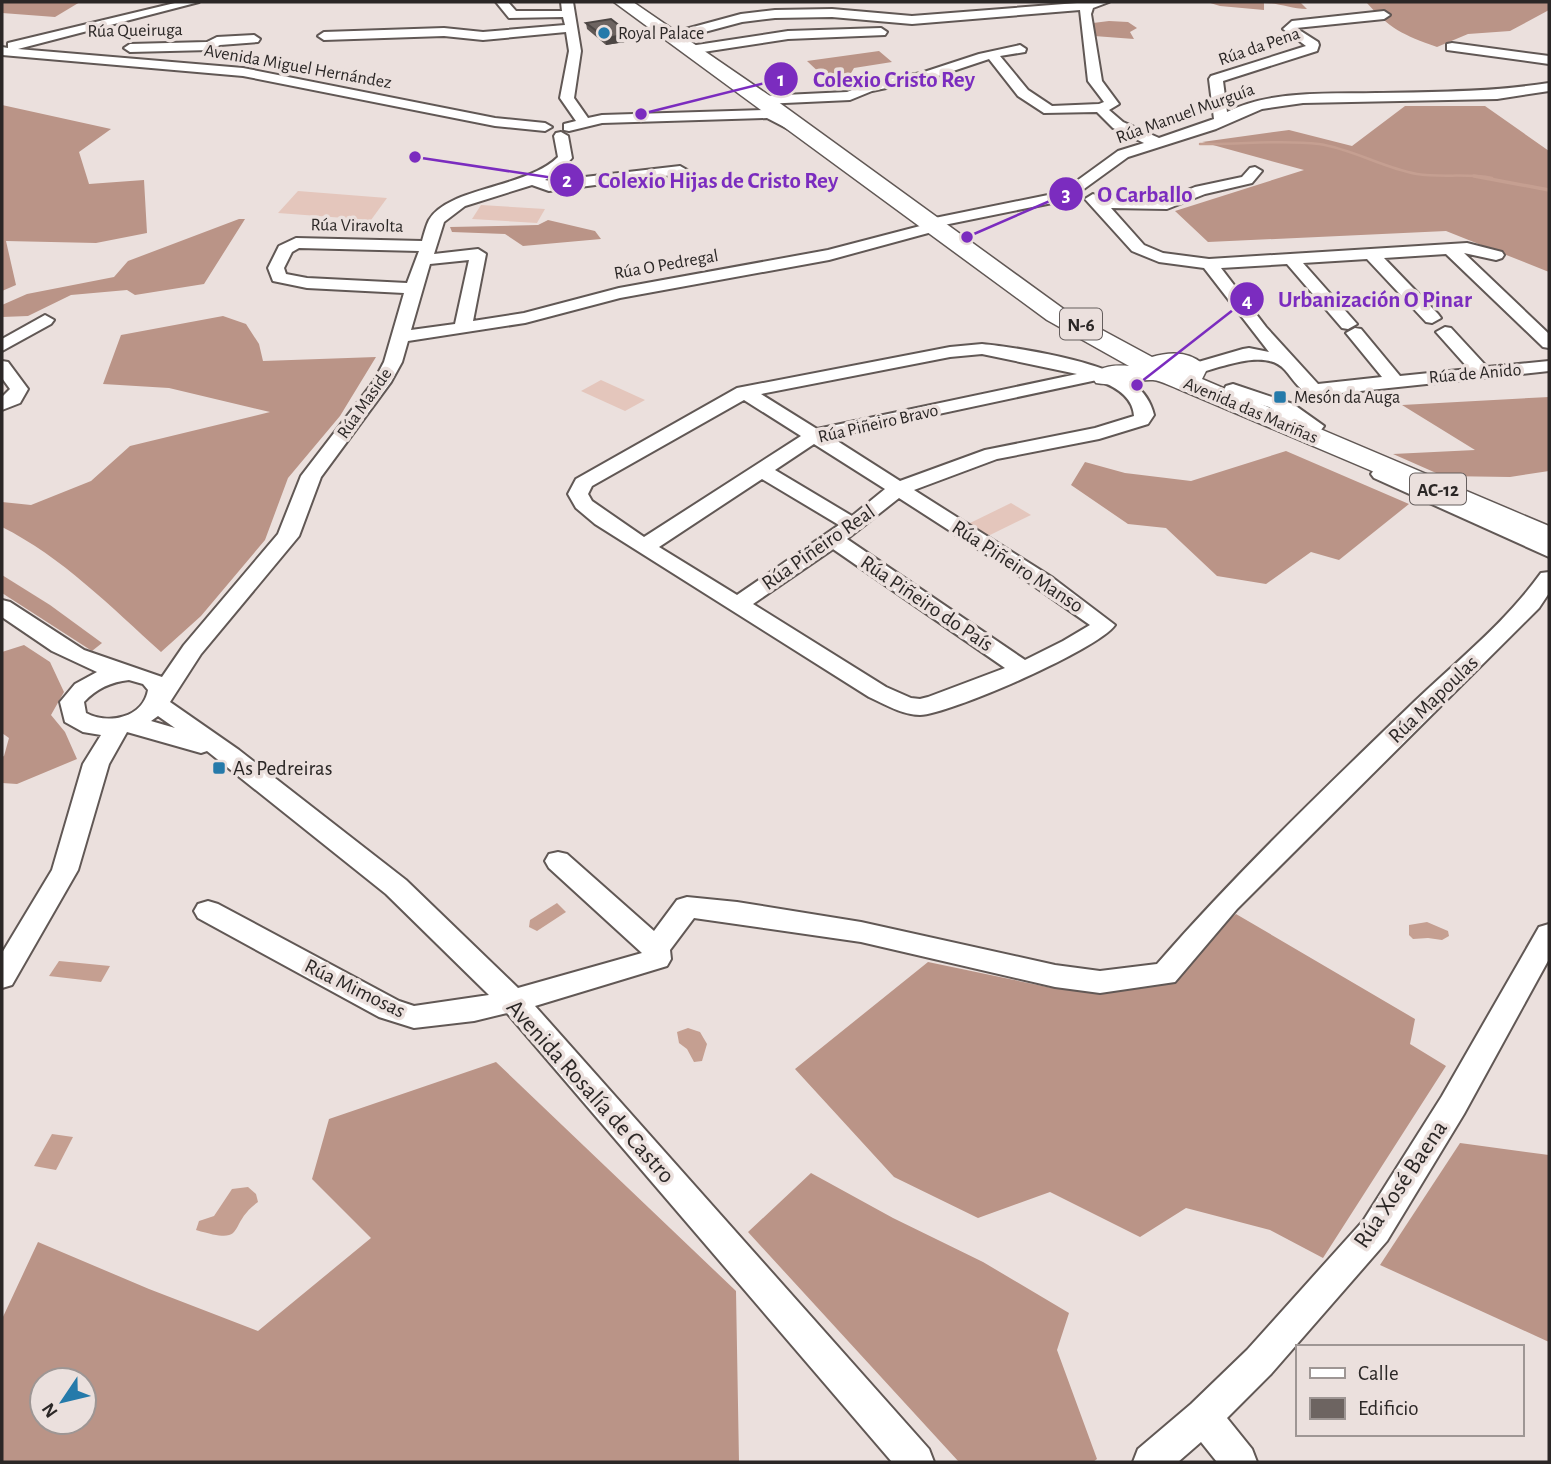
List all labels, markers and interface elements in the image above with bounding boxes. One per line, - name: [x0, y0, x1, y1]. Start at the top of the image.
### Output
- street label: Rúa Queiruga: [87, 21, 183, 41]
- marker: Royal Palace: [596, 25, 612, 41]
- place label: Royal Palace: [618, 25, 704, 43]
- street label: Rúa da Pena: [1216, 25, 1303, 69]
- street label: Avenida Miguel Hernández: [203, 42, 393, 92]
- callout: Colexio Cristo Rey: [764, 57, 989, 101]
- text: 1: [777, 69, 785, 90]
- text: Colexio Cristo Rey: [813, 69, 976, 92]
- street label: Rúa Manuel Murguía: [1114, 81, 1257, 147]
- callout: Colexio Hijas de Cristo Rey: [549, 158, 853, 202]
- text: 2: [562, 170, 572, 191]
- text: Colexio Hijas de Cristo Rey: [598, 170, 839, 193]
- callout: O Carballo: [1048, 172, 1207, 216]
- text: 3: [1061, 184, 1071, 205]
- text: O Carballo: [1097, 184, 1193, 207]
- street label: Rúa Viravolta: [310, 216, 404, 236]
- street label: Rúa O Pedregal: [612, 247, 720, 283]
- callout: Urbanización O Pinar: [1229, 277, 1486, 321]
- text: Urbanización O Pinar: [1278, 289, 1472, 312]
- text: 4: [1242, 290, 1252, 311]
- road number: N-6: [1060, 308, 1102, 340]
- street label: Rúa de Anido: [1428, 361, 1522, 387]
- street label: Rúa Maside: [334, 365, 395, 442]
- street label: Avenida das Mariñas: [1181, 375, 1320, 447]
- marker: Mesón da Auga: [1272, 389, 1288, 405]
- place label: Mesón da Auga: [1294, 389, 1400, 407]
- street label: Rúa Piñeiro Bravo: [816, 401, 940, 447]
- road number: AC-12: [1410, 474, 1466, 504]
- street label: Rúa Piñeiro Real: [758, 501, 879, 594]
- street label: Rúa Piñeiro Manso: [948, 516, 1087, 617]
- street label: Rúa Piñeiro do País: [857, 551, 997, 655]
- street label: Rúa Mapoulas: [1384, 652, 1482, 747]
- place label: As Pedreiras: [233, 758, 333, 779]
- marker: As Pedreiras: [211, 760, 227, 776]
- street label: Rúa Mimosas: [301, 955, 408, 1022]
- street label: Avenida Rosalía de Castro: [502, 995, 679, 1188]
- street label: Rúa Xosé Baena: [1349, 1116, 1452, 1253]
- legend: [1296, 1345, 1523, 1436]
- text: Calle: [1358, 1363, 1399, 1384]
- north arrow: [28, 1366, 98, 1436]
- text: Edificio: [1358, 1398, 1419, 1419]
- text: N: [39, 1399, 62, 1421]

